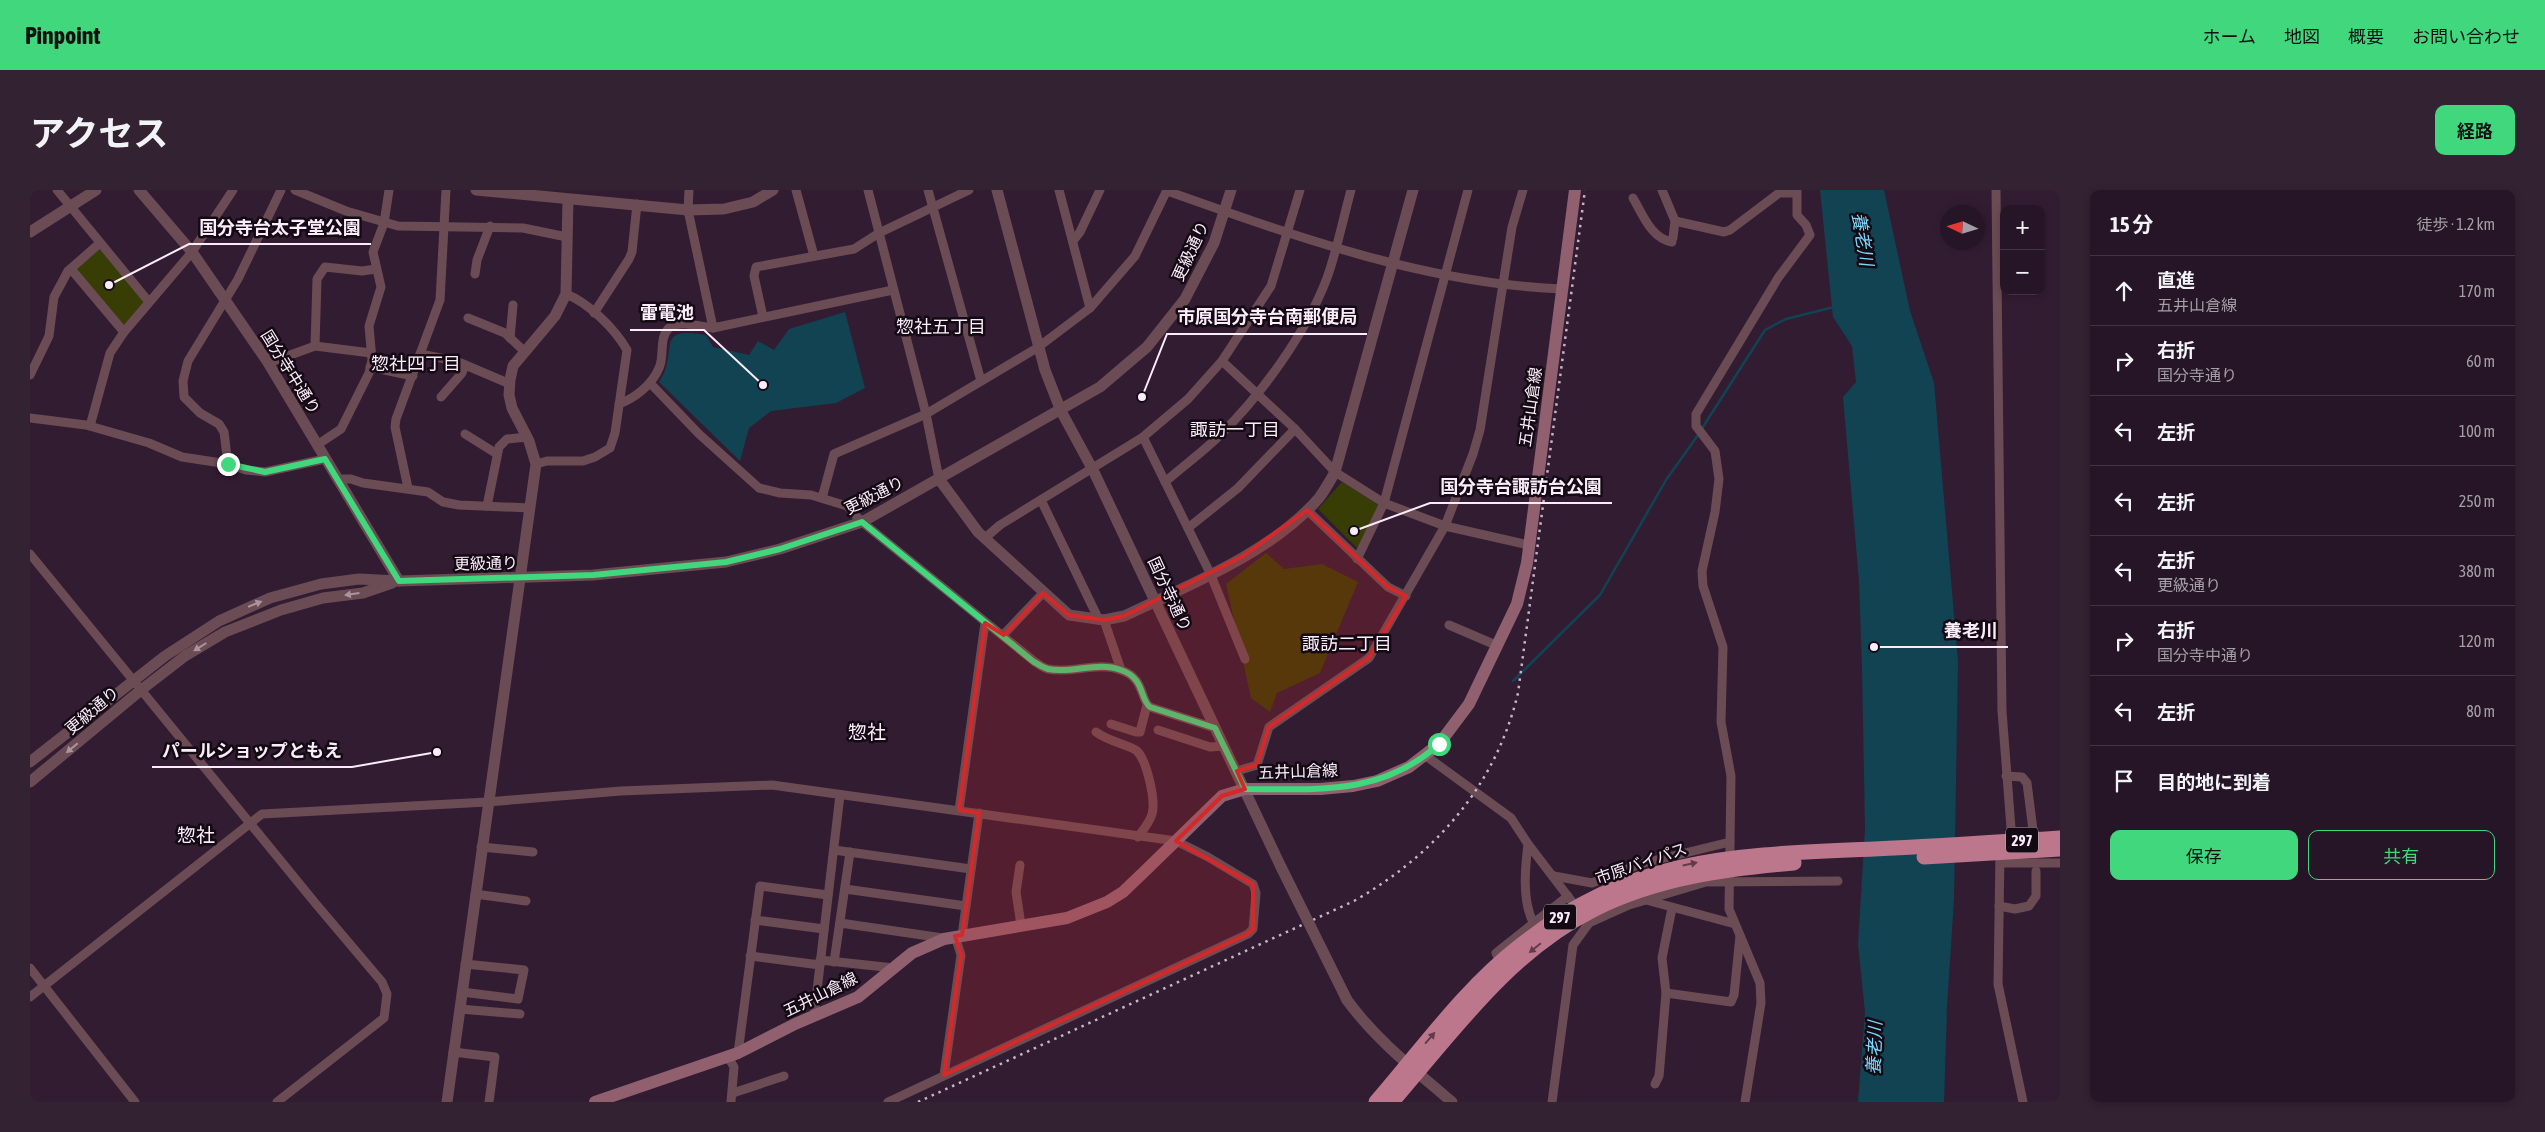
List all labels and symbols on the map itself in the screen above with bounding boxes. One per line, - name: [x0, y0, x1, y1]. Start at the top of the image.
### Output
- north arrow: [1940, 205, 1985, 250]
- callout: 国分寺台太子堂公園: [189, 211, 371, 244]
- water label: 養老川: [1848, 211, 1878, 269]
- text: 国分寺台太子堂公園: [199, 217, 361, 238]
- street label: 更級通り: [1168, 218, 1212, 284]
- callout: 雷電池: [630, 297, 704, 330]
- callout: 市原国分寺台南郵便局: [1167, 301, 1367, 334]
- text: 雷電池: [640, 302, 694, 323]
- text: 市原国分寺台南郵便局: [1177, 306, 1357, 327]
- district label: 惣社五丁目: [896, 316, 986, 337]
- street label: 国分寺中通り: [258, 327, 324, 417]
- district label: 惣社四丁目: [371, 353, 461, 374]
- street label: 五井山倉線: [1516, 366, 1544, 448]
- district label: 諏訪一丁目: [1190, 419, 1280, 440]
- route end: [217, 453, 240, 476]
- callout: 国分寺台諏訪台公園: [1430, 470, 1612, 503]
- street label: 更級通り: [841, 472, 907, 518]
- text: 国分寺台諏訪台公園: [1440, 476, 1602, 497]
- street label: 更級通り: [454, 553, 518, 573]
- street label: 国分寺通り: [1145, 554, 1195, 634]
- one-way arrow: [343, 590, 359, 598]
- one-way arrow: [248, 600, 262, 608]
- callout: 養老川: [1934, 614, 2008, 647]
- text: 養老川: [1944, 620, 1998, 641]
- district label: 諏訪二丁目: [1302, 633, 1392, 654]
- one-way arrow: [193, 643, 206, 652]
- street label: 更級通り: [62, 683, 122, 737]
- district label: 惣社: [848, 721, 886, 743]
- route start: [1428, 733, 1451, 756]
- callout: パールショップともえ: [152, 734, 352, 767]
- text: パールショップともえ: [162, 740, 342, 761]
- one-way arrow: [66, 742, 79, 753]
- street label: 五井山倉線: [1258, 761, 1338, 781]
- district label: 惣社: [177, 824, 215, 846]
- road number: 297: [2006, 828, 2038, 852]
- street label: 市原バイパス: [1593, 839, 1689, 887]
- one-way arrow: [1683, 860, 1698, 868]
- road number: 297: [1544, 904, 1576, 930]
- one-way arrow: [1529, 943, 1542, 954]
- street label: 五井山倉線: [780, 968, 860, 1020]
- water label: 養老川: [1863, 1019, 1886, 1075]
- one-way arrow: [1425, 1032, 1436, 1045]

